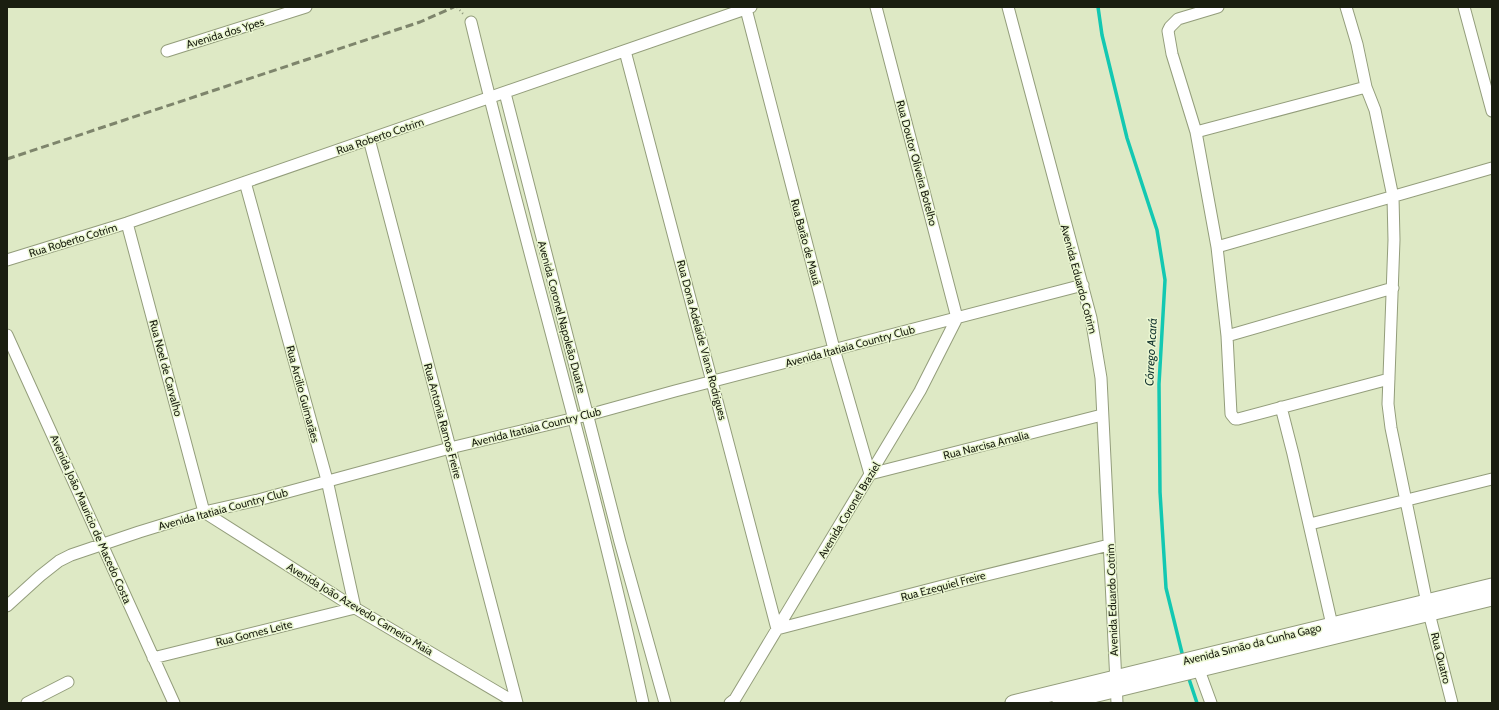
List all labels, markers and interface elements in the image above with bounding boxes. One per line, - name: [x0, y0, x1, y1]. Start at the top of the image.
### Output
- street label: Avenida dos Ypes: [184, 14, 266, 51]
- street label: Rua Doutor Oliveira Botelho: [893, 99, 941, 227]
- street label: Rua Roberto Cotrim: [334, 114, 426, 158]
- street label: Rua Barão de Mauá: [788, 197, 824, 287]
- street label: Rua Roberto Cotrim: [27, 220, 119, 260]
- street label: Avenida Eduardo Cotrim: [1058, 223, 1100, 335]
- street label: Avenida Coronel Napoleão Duarte: [535, 239, 589, 395]
- street label: Rua Dona Adelaide Viana Rodrigues: [674, 258, 730, 422]
- street label: Rua Noel de Carvalho: [146, 318, 186, 418]
- water label: Córrego Acará: [1141, 318, 1160, 386]
- street label: Avenida Itatiaia Country Club: [784, 322, 916, 370]
- street label: Rua Arcilio Guimarães: [283, 344, 323, 445]
- street label: Rua Antonia Ramos Freire: [421, 362, 465, 481]
- street label: Avenida Itatiaia Country Club: [469, 404, 603, 450]
- street label: Rua Narcisa Amalia: [942, 427, 1031, 462]
- street label: Avenida João Mauricio de Macedo Costa: [47, 432, 135, 606]
- street label: Avenida Coronel Braziel: [815, 459, 883, 561]
- street label: Avenida Itatiaia Country Club: [157, 485, 289, 533]
- street label: Avenida Eduardo Cotrim: [1103, 543, 1121, 656]
- street label: Avenida João Azevedo Carneiro Maia: [284, 560, 436, 659]
- street label: Rua Ezequiel Freire: [899, 568, 987, 604]
- street label: Rua Gomes Leite: [214, 617, 294, 649]
- street label: Avenida Simão da Cunha Gago: [1181, 620, 1323, 668]
- street label: Rua Quatro: [1428, 631, 1454, 685]

